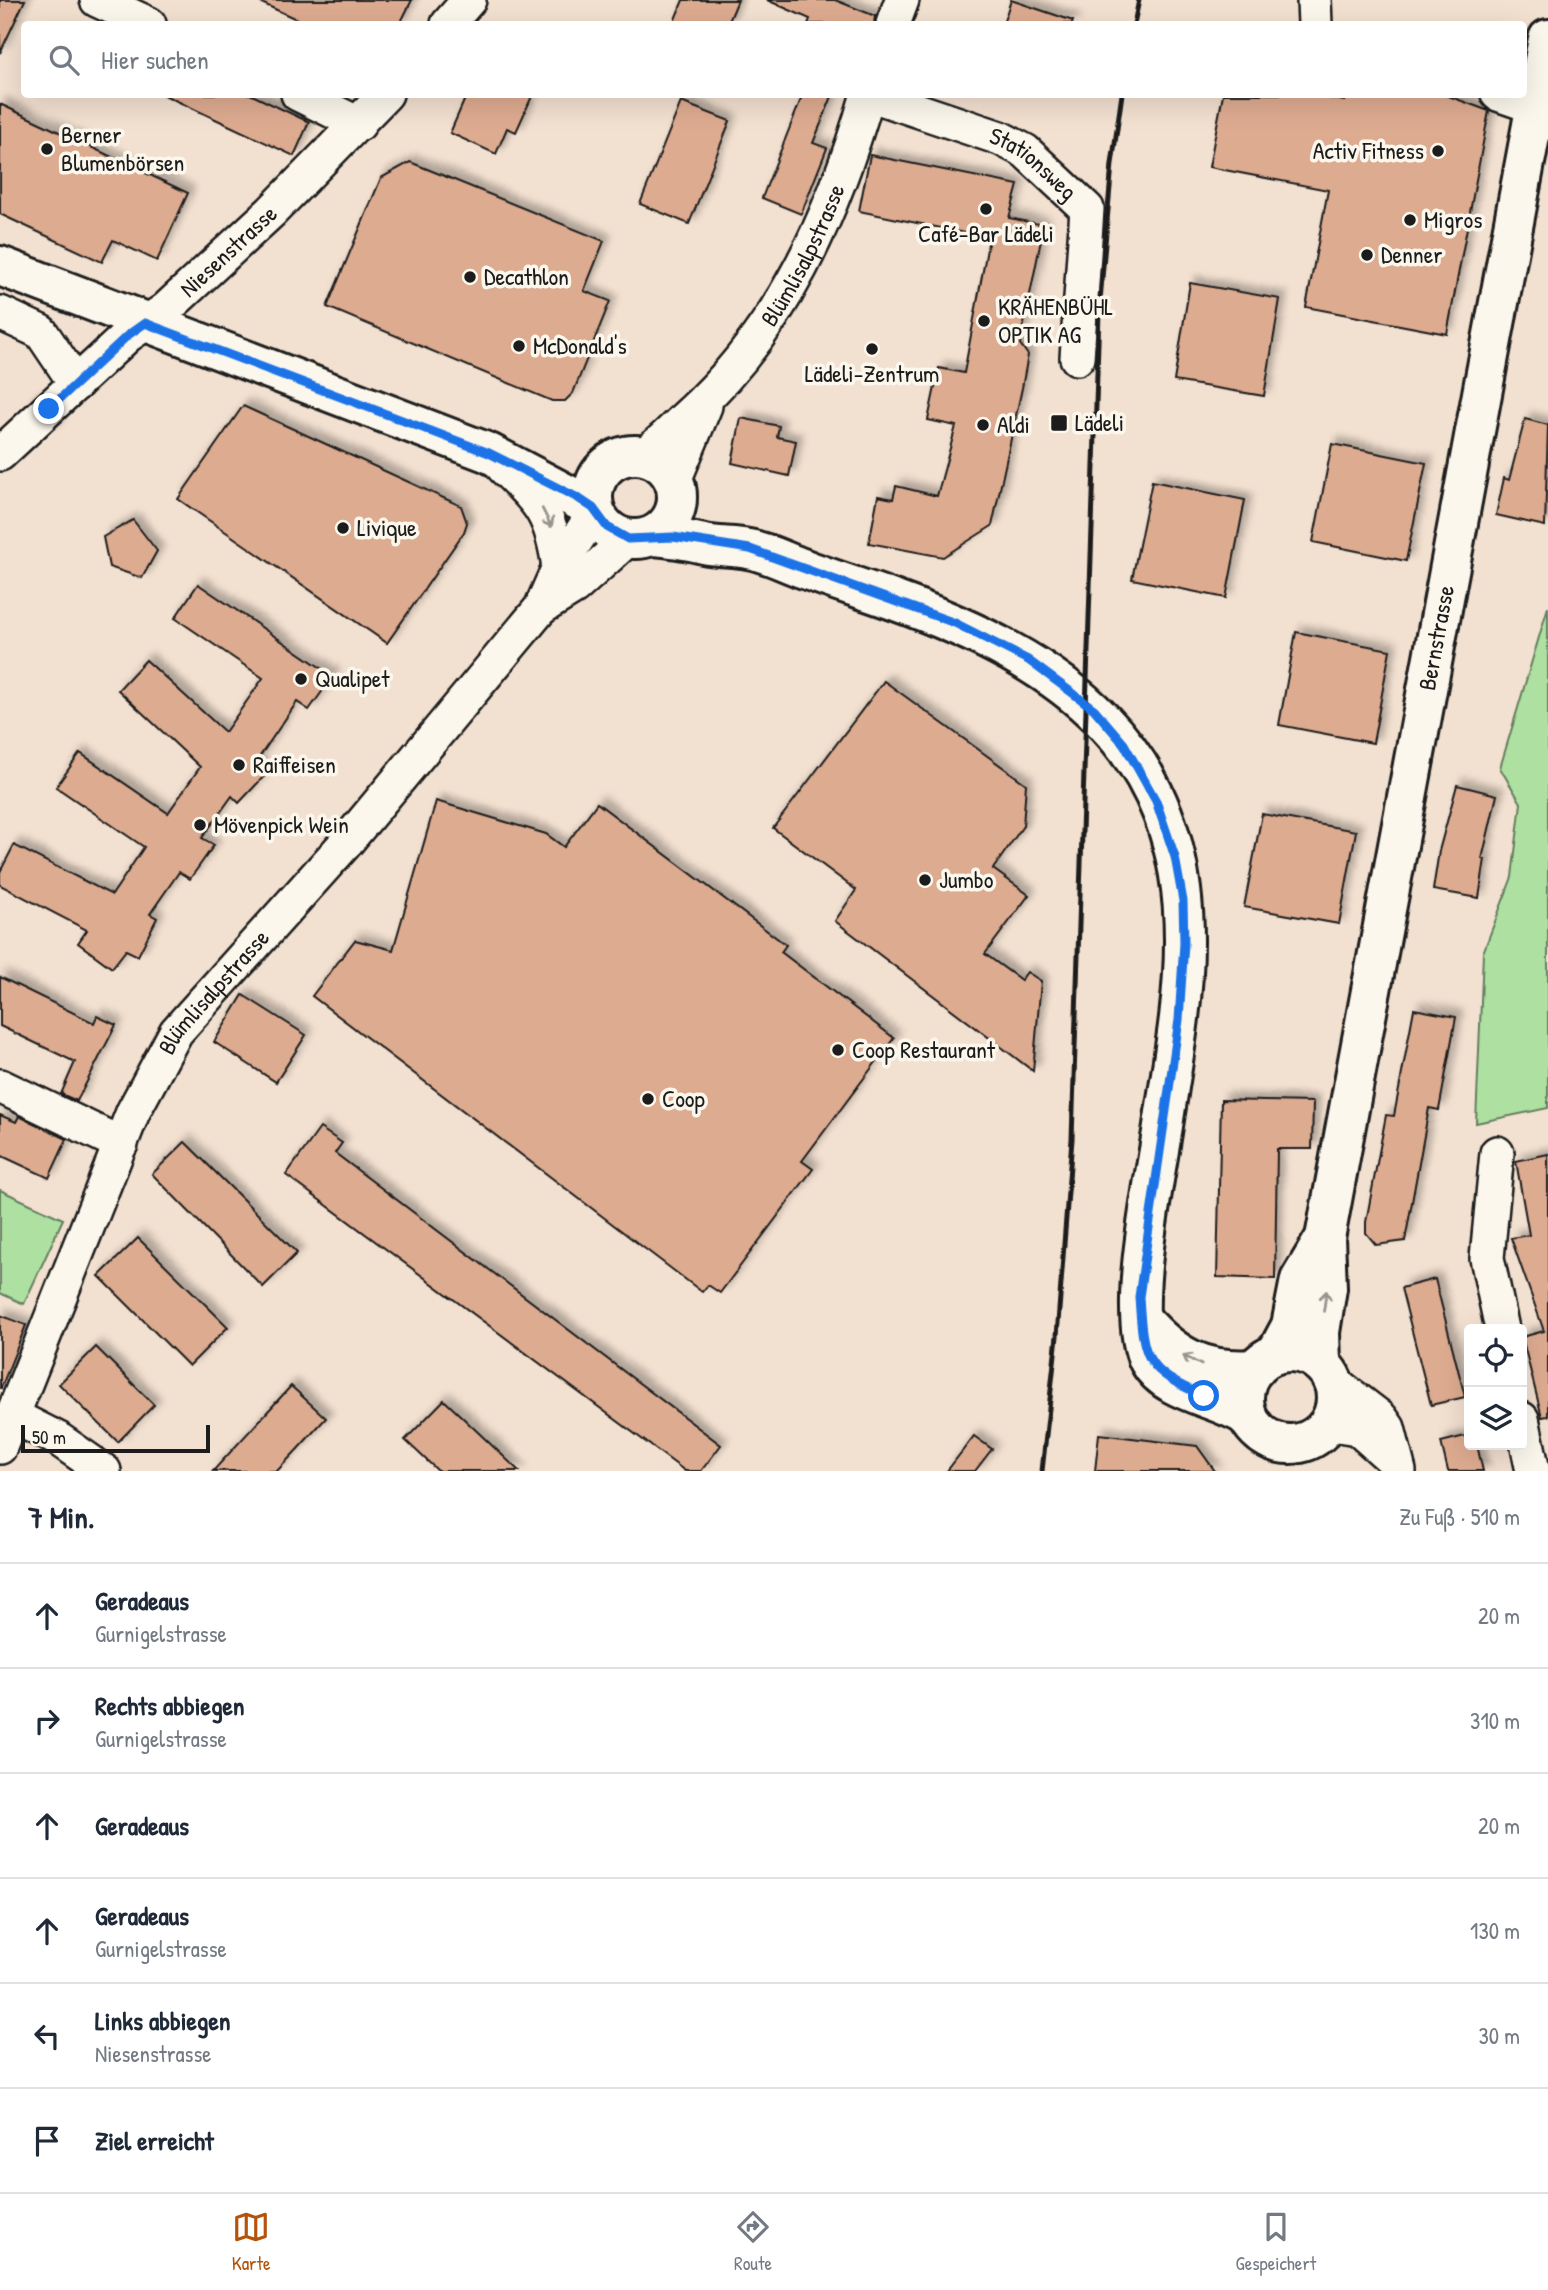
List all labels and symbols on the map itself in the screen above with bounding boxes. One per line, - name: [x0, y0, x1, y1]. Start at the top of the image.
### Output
- place label: Berner Blumenbörsen: [61, 118, 184, 178]
- street label: Stationsweg: [986, 119, 1084, 207]
- place label: Activ Fitness: [1313, 134, 1424, 166]
- marker: Berner Blumenbörsen: [39, 141, 55, 157]
- marker: Activ Fitness: [1430, 143, 1446, 159]
- street label: Blümlisalpstrasse: [753, 179, 852, 332]
- street label: Niesenstrasse: [172, 197, 284, 304]
- marker: Café-Bar Lädeli: [978, 201, 994, 217]
- place label: Migros: [1424, 203, 1483, 235]
- marker: Migros: [1402, 212, 1418, 228]
- place label: Café-Bar Lädeli: [918, 217, 1054, 249]
- place label: Denner: [1381, 238, 1442, 270]
- marker: Denner: [1359, 247, 1375, 263]
- place label: Decathlon: [484, 260, 569, 292]
- marker: Decathlon: [462, 269, 478, 285]
- place label: KRÄHENBÜHL OPTIK AG: [998, 290, 1113, 350]
- marker: KRÄHENBÜHL OPTIK AG: [976, 313, 992, 329]
- place label: McDonald's: [533, 329, 627, 361]
- marker: McDonald's: [511, 338, 527, 354]
- marker: Lädeli-Zentrum: [864, 341, 880, 357]
- place label: Lädeli-Zentrum: [805, 357, 939, 389]
- route end: [33, 393, 64, 424]
- place label: Lädeli: [1075, 406, 1124, 438]
- place label: Aldi: [997, 408, 1030, 440]
- marker: Lädeli: [1049, 413, 1069, 433]
- marker: Aldi: [975, 417, 991, 433]
- one-way arrow: [541, 507, 555, 528]
- place label: Livique: [357, 511, 417, 543]
- marker: Livique: [335, 520, 351, 536]
- street label: Bernstrasse: [1410, 582, 1461, 693]
- place label: Qualipet: [315, 662, 390, 694]
- marker: Qualipet: [293, 671, 309, 687]
- place label: Raiffeisen: [253, 748, 336, 780]
- marker: Raiffeisen: [231, 757, 247, 773]
- place label: Mövenpick Wein: [214, 808, 349, 840]
- marker: Mövenpick Wein: [192, 817, 208, 833]
- place label: Jumbo: [939, 863, 994, 895]
- marker: Jumbo: [917, 872, 933, 888]
- street label: Blümlisalpstrasse: [150, 922, 276, 1060]
- place label: Coop Restaurant: [852, 1033, 996, 1065]
- marker: Coop Restaurant: [830, 1042, 846, 1058]
- place label: Coop: [662, 1082, 705, 1114]
- marker: Coop: [640, 1091, 656, 1107]
- one-way arrow: [1319, 1291, 1332, 1313]
- one-way arrow: [1182, 1352, 1202, 1366]
- route start: [1188, 1380, 1219, 1411]
- scale bar: [21, 1422, 210, 1454]

